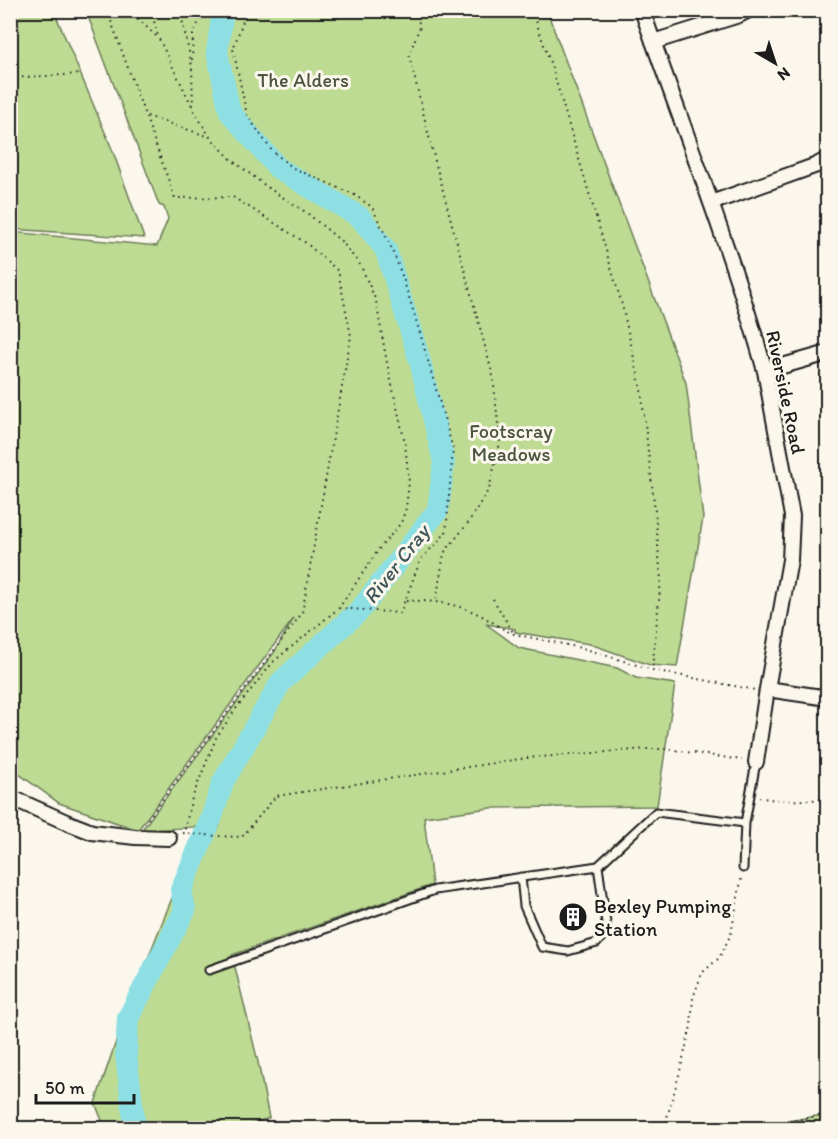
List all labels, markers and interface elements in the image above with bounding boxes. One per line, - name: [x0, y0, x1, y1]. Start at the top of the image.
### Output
- north arrow: [745, 33, 805, 93]
- text: N: [774, 63, 794, 85]
- park label: The Alders: [257, 68, 349, 92]
- street label: Riverside Road: [761, 328, 811, 456]
- park label: Footscray Meadows: [469, 419, 553, 466]
- water label: River Cray: [358, 518, 436, 608]
- place label: Bexley Pumping Station: [594, 894, 732, 941]
- building icon: Bexley Pumping Station: [557, 901, 589, 933]
- scale bar: [36, 1067, 134, 1105]
- text: 50 m: [45, 1077, 85, 1099]

